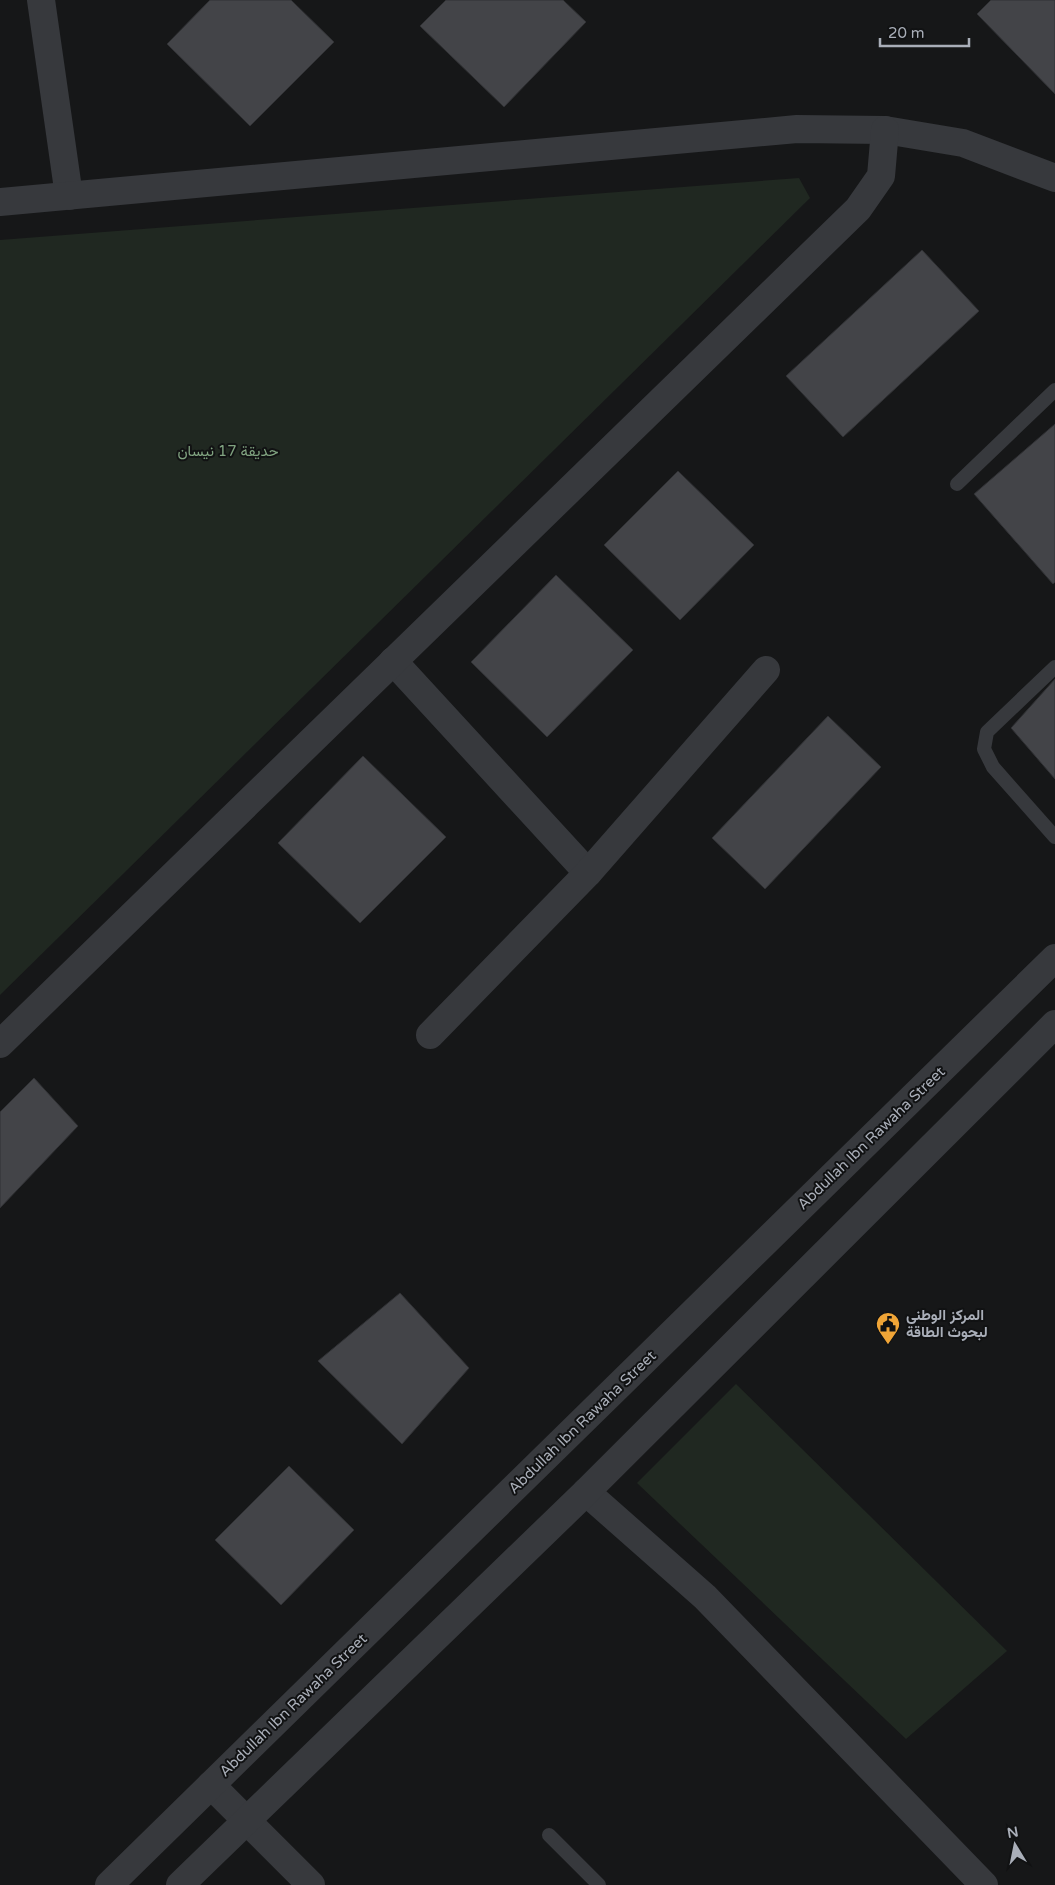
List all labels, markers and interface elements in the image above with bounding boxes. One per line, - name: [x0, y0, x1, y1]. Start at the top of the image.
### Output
- scale bar: [880, 15, 969, 47]
- text: 20 m: [888, 24, 925, 42]
- park label: حديقة 17 نيسان: [177, 442, 279, 460]
- street label: Abdullah Ibn Rawaha Street: [793, 1062, 949, 1213]
- place label: المركز الوطني لبحوث الطاقة: [906, 1306, 988, 1341]
- public building icon: المركز الوطني لبحوث الطاقة: [875, 1311, 901, 1345]
- street label: Abdullah Ibn Rawaha Street: [504, 1346, 660, 1497]
- street label: Abdullah Ibn Rawaha Street: [215, 1629, 371, 1780]
- north arrow: [990, 1820, 1040, 1870]
- text: N: [1006, 1823, 1020, 1842]

